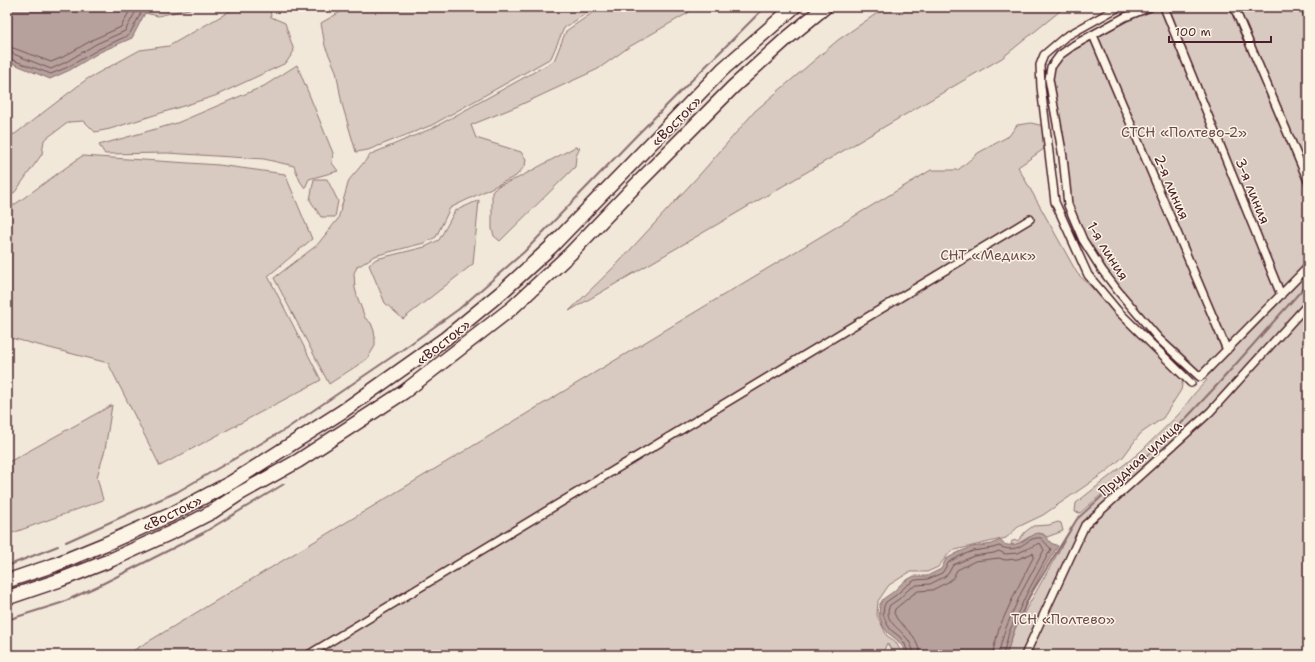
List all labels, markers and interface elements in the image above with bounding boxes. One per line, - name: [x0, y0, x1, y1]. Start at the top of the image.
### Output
- scale bar: [1169, 18, 1271, 44]
- text: 100 m: [1175, 24, 1211, 40]
- street label: «Восток»: [647, 92, 705, 150]
- park label: СТСН «Полтево-2»: [1121, 123, 1247, 141]
- street label: 2-я линия: [1150, 152, 1194, 222]
- street label: 3-я линия: [1232, 155, 1274, 227]
- street label: 1-я линия: [1083, 218, 1133, 284]
- park label: СНТ «Медик»: [940, 246, 1036, 264]
- street label: «Восток»: [412, 315, 474, 369]
- street label: Прудная улица: [1095, 416, 1185, 500]
- street label: «Восток»: [139, 491, 205, 535]
- park label: ТСН «Полтево»: [1011, 610, 1115, 628]

